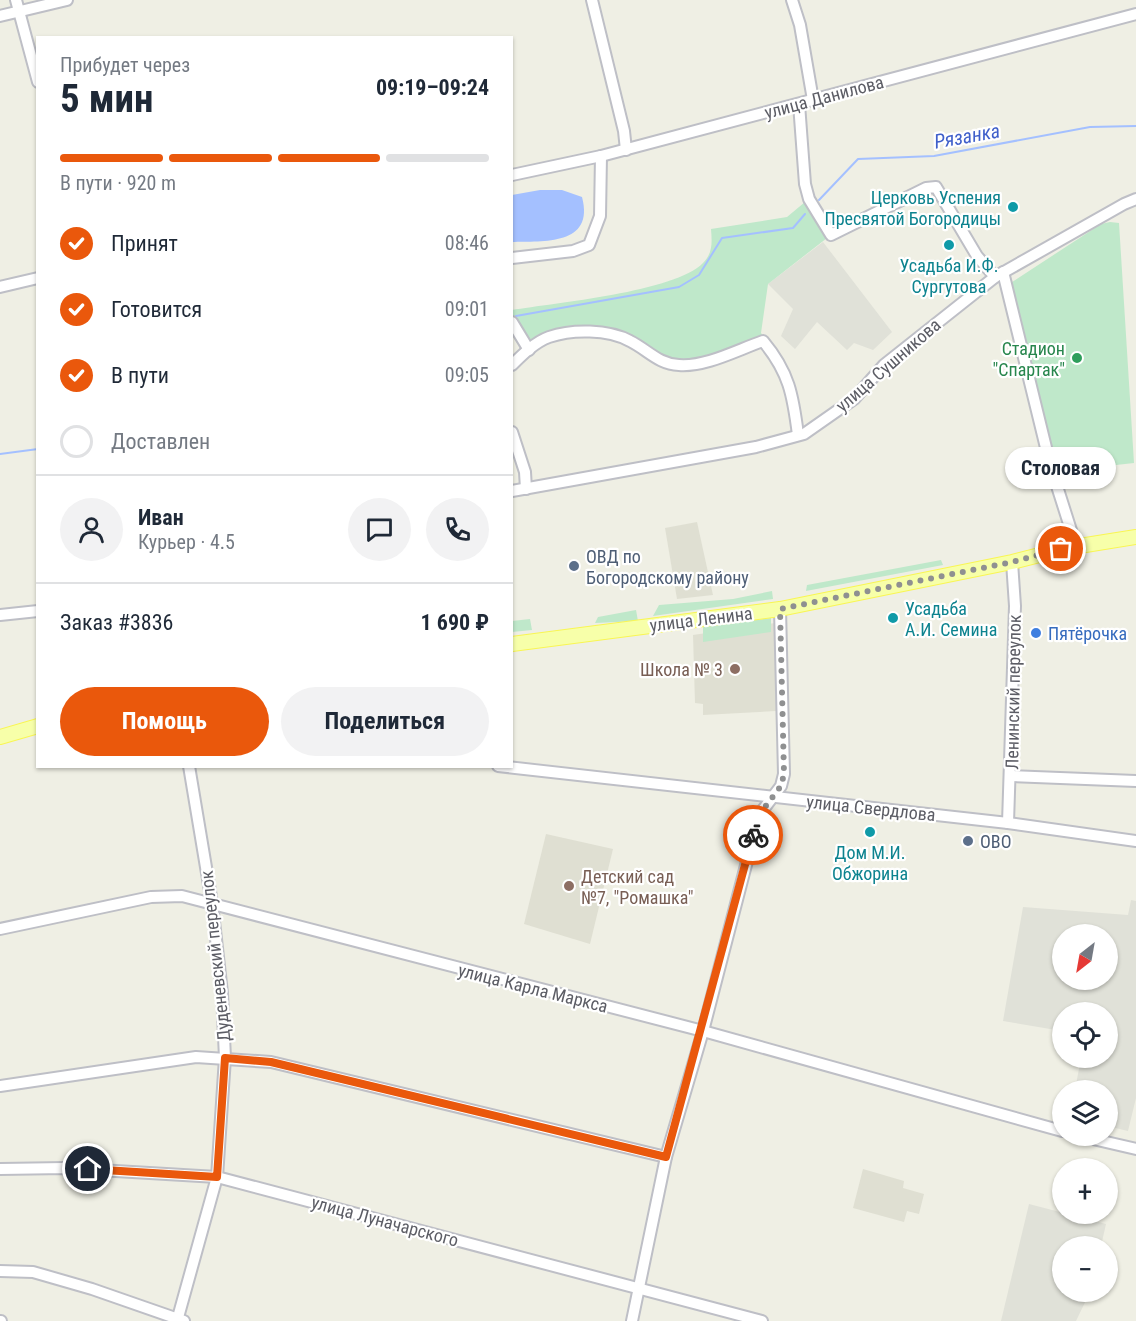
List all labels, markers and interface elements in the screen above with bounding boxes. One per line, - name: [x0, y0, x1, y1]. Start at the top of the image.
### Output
- text: Прибудет через: [60, 53, 190, 77]
- street label: улица Данилова: [762, 71, 886, 123]
- text: 09:19–09:24: [376, 75, 489, 100]
- text: 5 мин: [60, 76, 154, 122]
- water label: Рязанка: [932, 118, 1002, 154]
- text: В пути · 920 m: [60, 171, 176, 195]
- place label: Церковь Успения Пресвятой Богородицы: [825, 187, 1001, 229]
- marker: Церковь Успения Пресвятой Богородицы: [1006, 200, 1020, 214]
- icon: check: [60, 227, 93, 260]
- text: Принят: [111, 231, 178, 256]
- text: 08:46: [445, 231, 489, 255]
- marker: Усадьба И.Ф. Сургутова: [942, 238, 956, 252]
- place label: Усадьба И.Ф. Сургутова: [900, 255, 998, 297]
- icon: check: [60, 293, 93, 326]
- text: Готовится: [111, 297, 202, 322]
- text: 09:01: [445, 297, 489, 321]
- street label: улица Сушникова: [831, 314, 945, 416]
- place label: Стадион "Спартак": [993, 338, 1065, 380]
- marker: Стадион "Спартак": [1070, 351, 1084, 365]
- icon: check: [60, 359, 93, 392]
- text: В пути: [111, 363, 169, 388]
- text: 09:05: [445, 363, 489, 387]
- text: Доставлен: [111, 429, 210, 454]
- callout: Столовая: [1006, 447, 1116, 489]
- text: Столовая: [1021, 456, 1100, 480]
- button: person: [60, 498, 123, 561]
- button: chat: [348, 498, 411, 561]
- button: phone: [426, 498, 489, 561]
- text: Иван: [138, 505, 184, 530]
- pin: [1035, 523, 1086, 574]
- text: Курьер · 4.5: [138, 530, 235, 554]
- icon: bag: [1044, 532, 1077, 565]
- place label: ОВД по Богородскому району: [586, 546, 749, 588]
- marker: ОВД по Богородскому району: [567, 559, 581, 573]
- place label: Усадьба А.И. Семина: [905, 598, 997, 640]
- street label: улица Ленина: [648, 602, 754, 636]
- text: Заказ #3836: [60, 610, 173, 635]
- text: 1 690 ₽: [421, 610, 489, 635]
- marker: Усадьба А.И. Семина: [886, 611, 900, 625]
- street label: Ленинский переулок: [1001, 614, 1025, 770]
- place label: Пятёрочка: [1048, 623, 1127, 644]
- marker: Пятёрочка: [1029, 626, 1043, 640]
- place label: Школа № 3: [640, 659, 723, 680]
- marker: Школа № 3: [728, 662, 742, 676]
- button: Помощь: [60, 687, 269, 756]
- button: Поделиться: [281, 687, 489, 756]
- street label: улица Свердлова: [805, 791, 937, 825]
- courier: [723, 805, 783, 865]
- icon: bike: [737, 819, 770, 852]
- marker: Дом М.И. Обжорина: [863, 825, 877, 839]
- place label: ОВО: [980, 831, 1011, 852]
- marker: ОВО: [961, 834, 975, 848]
- place label: Дом М.И. Обжорина: [832, 842, 908, 884]
- place label: Детский сад №7, "Ромашка": [581, 866, 694, 908]
- street label: Дуденевский переулок: [196, 869, 234, 1043]
- marker: Детский сад №7, "Ромашка": [562, 879, 576, 893]
- north arrow: [1052, 924, 1118, 990]
- map controls: [1052, 924, 1118, 1302]
- street label: улица Карла Маркса: [456, 959, 610, 1017]
- button: locate: [1052, 1002, 1118, 1068]
- button: layers: [1052, 1080, 1118, 1146]
- pin: [62, 1143, 113, 1194]
- icon: home: [71, 1152, 104, 1185]
- button: +: [1052, 1158, 1118, 1224]
- street label: улица Луначарского: [309, 1191, 461, 1251]
- button: −: [1052, 1236, 1118, 1302]

